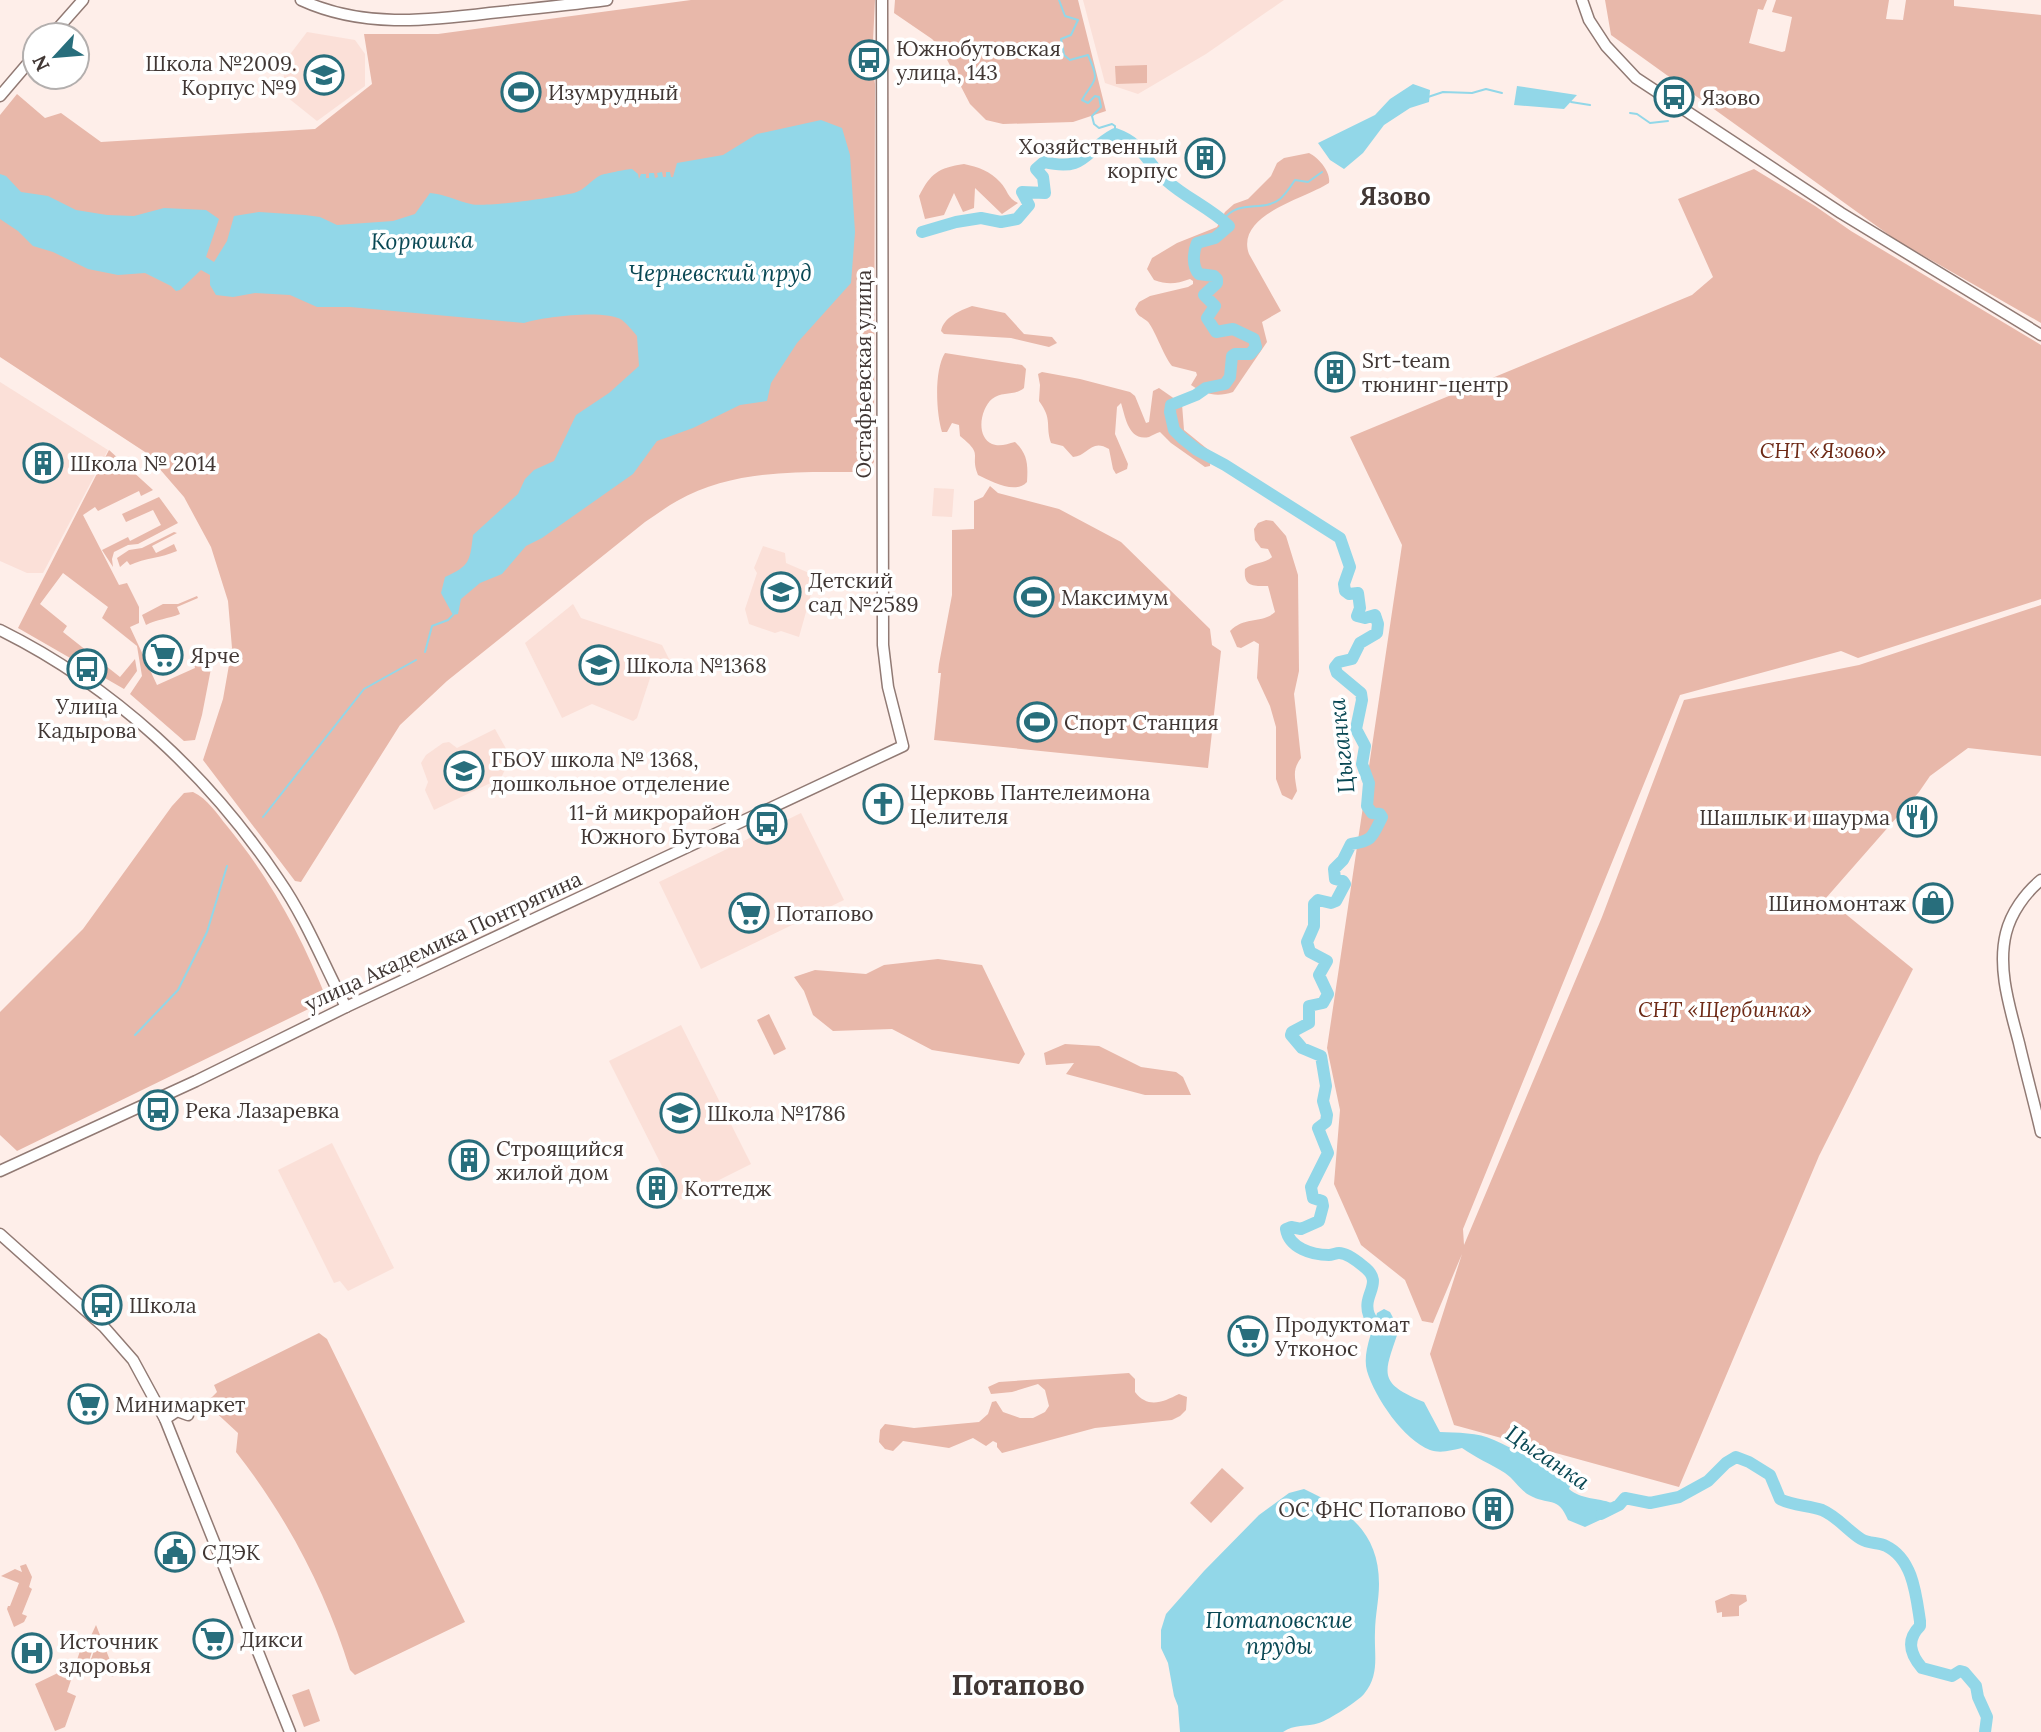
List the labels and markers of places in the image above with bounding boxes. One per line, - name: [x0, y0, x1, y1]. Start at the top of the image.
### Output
- place label: Южнобутовская улица, 143: [896, 35, 1061, 86]
- bus stop icon: Южнобутовская улица, 143: [848, 39, 890, 81]
- place label: Школа №2009. Корпус №9: [145, 50, 297, 101]
- school or university icon: Школа №2009. Корпус №9: [303, 54, 345, 96]
- sports icon: Изумрудный: [500, 71, 542, 113]
- bus stop icon: Язово: [1653, 76, 1695, 118]
- place label: Изумрудный: [548, 79, 679, 106]
- place label: Язово: [1701, 84, 1760, 111]
- place label: Хозяйственный корпус: [1019, 133, 1178, 184]
- building icon: Хозяйственный корпус: [1184, 137, 1226, 179]
- place label: Srt-team тюнинг-центр: [1362, 347, 1509, 398]
- building icon: Srt-team тюнинг-центр: [1314, 351, 1356, 393]
- building icon: Школа № 2014: [22, 442, 64, 484]
- place label: Школа № 2014: [70, 450, 216, 477]
- place label: Детский сад №2589: [808, 567, 919, 618]
- school or university icon: Детский сад №2589: [760, 571, 802, 613]
- sports icon: Максимум: [1013, 576, 1055, 618]
- place label: Максимум: [1061, 584, 1169, 611]
- supermarket icon: Ярче: [142, 634, 184, 676]
- place label: Ярче: [190, 642, 240, 669]
- school or university icon: Школа №1368: [578, 644, 620, 686]
- bus stop icon: Улица Кадырова: [66, 648, 108, 690]
- place label: Школа №1368: [626, 652, 767, 679]
- place label: Улица Кадырова: [37, 693, 137, 744]
- sports icon: Спорт Станция: [1016, 701, 1058, 743]
- place label: Спорт Станция: [1064, 709, 1219, 736]
- place label: ГБОУ школа № 1368, дошкольное отделение: [491, 746, 730, 797]
- school or university icon: ГБОУ школа № 1368, дошкольное отделение: [443, 750, 485, 792]
- place label: Церковь Пантелеимона Целителя: [910, 779, 1151, 830]
- church icon: Церковь Пантелеимона Целителя: [862, 783, 904, 825]
- restaurant icon: Шашлык и шаурма: [1896, 796, 1938, 838]
- place label: 11-й микрорайон Южного Бутова: [569, 799, 740, 850]
- bus stop icon: 11-й микрорайон Южного Бутова: [746, 803, 788, 845]
- place label: Шашлык и шаурма: [1699, 804, 1890, 831]
- shop icon: Шиномонтаж: [1912, 882, 1954, 924]
- place label: Шиномонтаж: [1768, 890, 1907, 917]
- supermarket icon: Потапово: [728, 892, 770, 934]
- place label: Потапово: [776, 900, 873, 927]
- bus stop icon: Река Лазаревка: [137, 1089, 179, 1131]
- school or university icon: Школа №1786: [659, 1092, 701, 1134]
- place label: Река Лазаревка: [185, 1097, 340, 1124]
- place label: Школа №1786: [707, 1100, 846, 1127]
- place label: Строящийся жилой дом: [496, 1135, 624, 1186]
- building icon: Строящийся жилой дом: [448, 1139, 490, 1181]
- building icon: Коттедж: [636, 1167, 678, 1209]
- place label: Коттедж: [684, 1175, 772, 1202]
- bus stop icon: Школа: [81, 1284, 123, 1326]
- place label: Школа: [129, 1292, 197, 1319]
- place label: Продуктомат Утконос: [1274, 1311, 1410, 1362]
- supermarket icon: Продуктомат Утконос: [1227, 1315, 1269, 1357]
- supermarket icon: Минимаркет: [67, 1383, 109, 1425]
- place label: Минимаркет: [115, 1391, 245, 1418]
- building icon: ОС ФНС Потапово: [1472, 1488, 1514, 1530]
- place label: ОС ФНС Потапово: [1278, 1496, 1466, 1523]
- public building icon: СДЭК: [154, 1531, 196, 1573]
- place label: СДЭК: [202, 1539, 261, 1566]
- supermarket icon: Дикси: [192, 1618, 234, 1660]
- place label: Дикси: [240, 1626, 303, 1653]
- place label: Источник здоровья: [59, 1628, 159, 1679]
- hospital icon: Источник здоровья: [11, 1632, 53, 1674]

